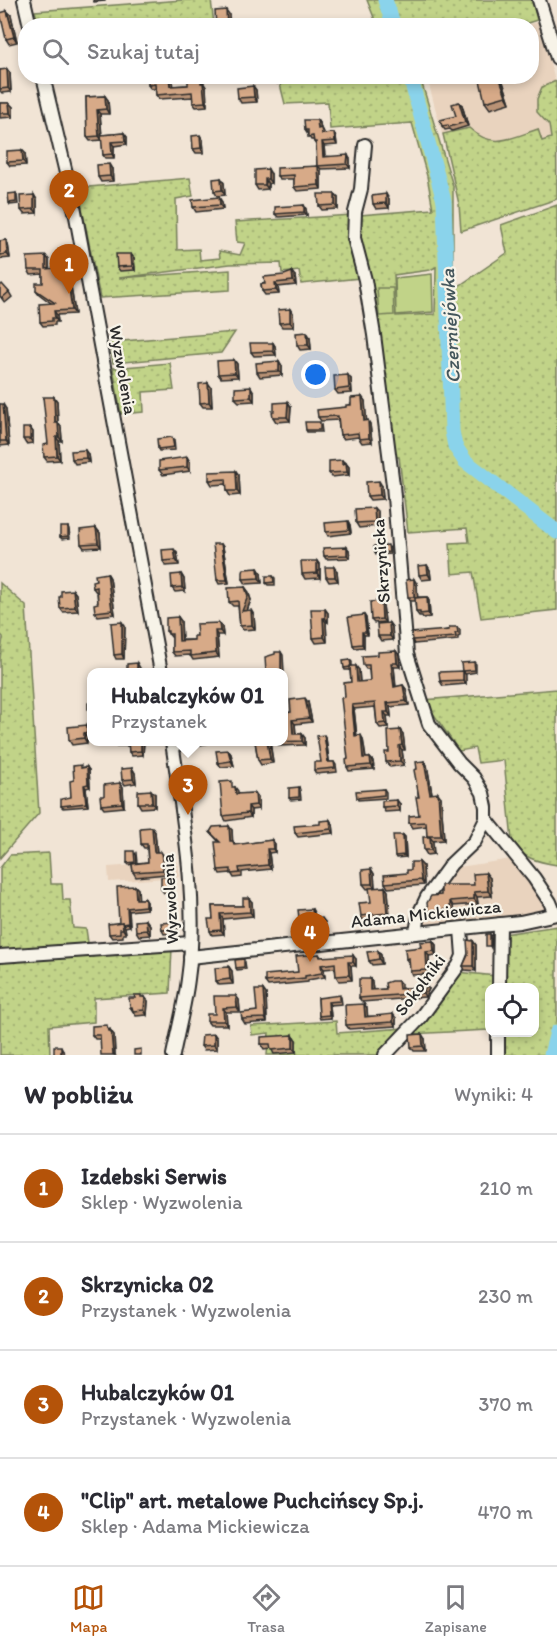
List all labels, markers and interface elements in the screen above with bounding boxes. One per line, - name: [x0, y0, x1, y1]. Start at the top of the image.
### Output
- search box: [18, 18, 539, 84]
- icon: search: [39, 35, 72, 68]
- text: Szukaj tutaj: [87, 38, 200, 65]
- pin: 2: [50, 170, 88, 220]
- pin: 1: [50, 244, 88, 294]
- water label: Czerniejówka: [435, 267, 465, 384]
- street label: Wyzwolenia: [104, 324, 142, 417]
- your location: [301, 360, 330, 389]
- street label: Skrzynicka: [367, 518, 395, 604]
- popup: [87, 668, 288, 746]
- text: Hubalczyków 01: [111, 682, 264, 709]
- text: Przystanek: [111, 709, 207, 733]
- pin: 3: [168, 766, 207, 815]
- street label: Wyzwolenia: [157, 853, 183, 945]
- street label: Adama Mickiewicza: [350, 895, 503, 933]
- pin: 4: [290, 912, 330, 962]
- street label: Sokolniki: [390, 950, 450, 1020]
- map controls: [485, 983, 539, 1037]
- button: locate: [485, 983, 539, 1037]
- text: W pobliżu: [24, 1078, 133, 1110]
- text: Wyniki: 4: [454, 1082, 533, 1106]
- text: Izdebski Serwis: [81, 1163, 227, 1190]
- text: 1: [39, 1176, 48, 1200]
- text: 210 m: [480, 1176, 533, 1200]
- text: Sklep · Wyzwolenia: [81, 1190, 243, 1214]
- text: Skrzynicka 02: [81, 1271, 214, 1298]
- text: 2: [38, 1284, 49, 1308]
- text: 230 m: [478, 1284, 533, 1308]
- text: Przystanek · Wyzwolenia: [81, 1298, 291, 1322]
- text: Hubalczyków 01: [81, 1379, 234, 1406]
- text: 3: [38, 1392, 49, 1416]
- text: 370 m: [479, 1392, 533, 1416]
- text: Przystanek · Wyzwolenia: [81, 1406, 291, 1430]
- text: "Clip" art. metalowe Puchcińscy Sp.j.: [81, 1487, 424, 1514]
- text: 4: [37, 1500, 50, 1524]
- text: 470 m: [477, 1500, 533, 1524]
- text: Sklep · Adama Mickiewicza: [81, 1514, 310, 1538]
- tab: Mapa: [70, 1581, 107, 1636]
- tab: Trasa: [247, 1581, 285, 1636]
- tab: Zapisane: [425, 1581, 487, 1636]

